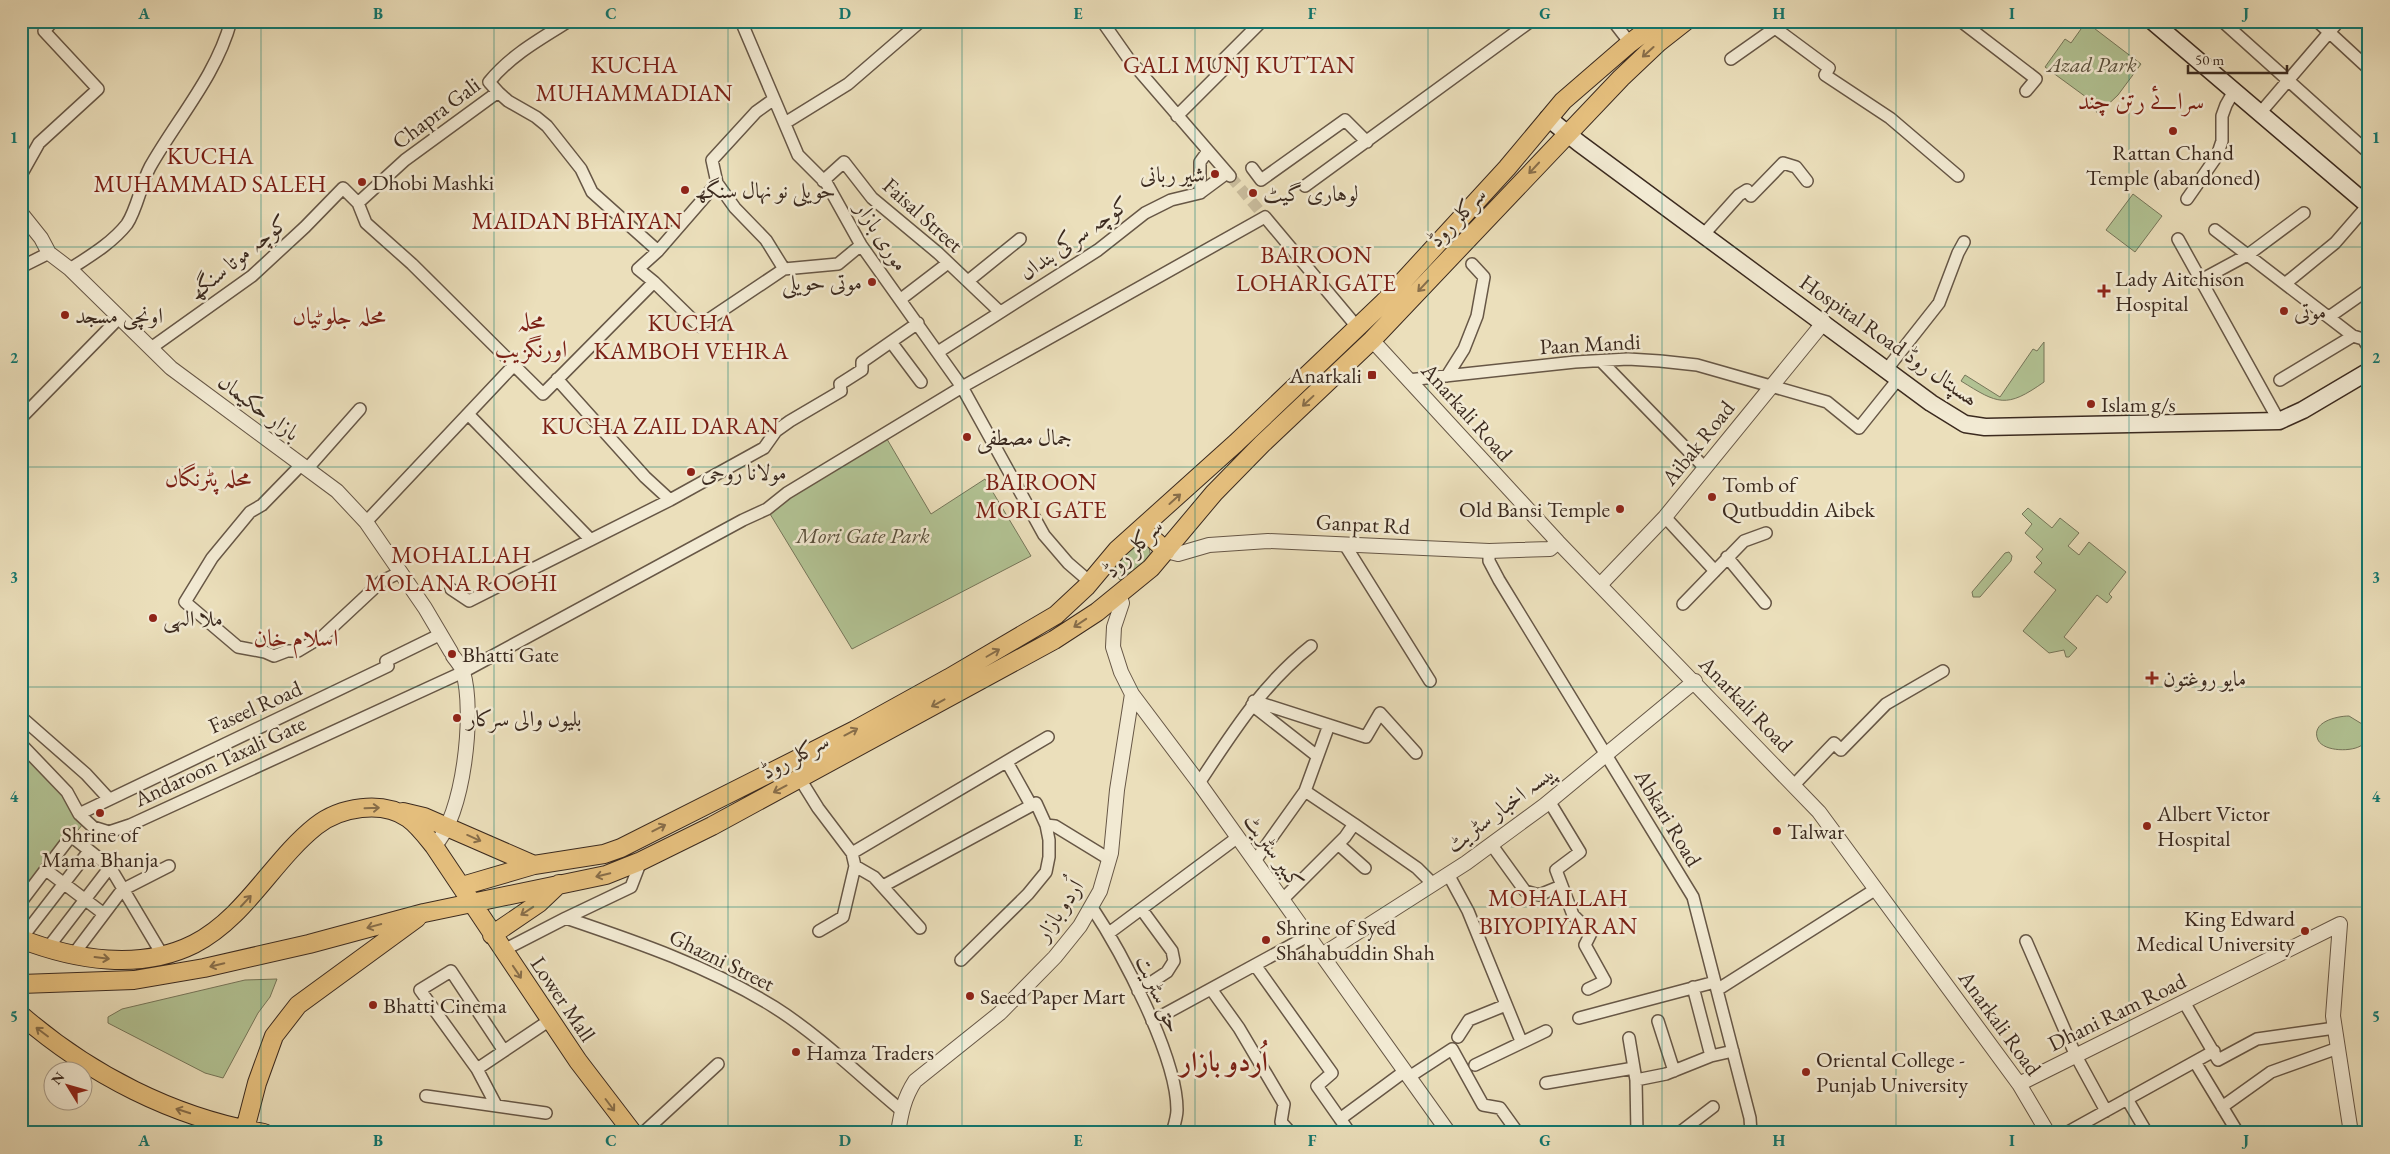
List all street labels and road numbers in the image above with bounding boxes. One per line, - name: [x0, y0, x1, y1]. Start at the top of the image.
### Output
- street label: Chapra Gali: [386, 70, 486, 156]
- street label: Faisal Street: [877, 171, 969, 259]
- street label: سرکلر روڈ: [1421, 180, 1493, 254]
- street label: کوچہ سرکی بنداں: [1013, 189, 1135, 287]
- street label: موری بازار: [848, 194, 915, 276]
- street label: کوچہ موتا سنگھ: [182, 208, 295, 307]
- street label: Hospital Road ھسپتال روڈ: [1793, 267, 1984, 413]
- street label: Paan Mandi: [1539, 327, 1641, 361]
- street label: Anarkali Road: [1414, 356, 1520, 468]
- street label: بازار حکیماں: [212, 367, 306, 447]
- street label: Aibak Road: [1654, 394, 1742, 492]
- street label: Ganpat Rd: [1315, 507, 1412, 541]
- street label: سرکلر روڈ: [1097, 512, 1169, 584]
- street label: Anarkali Road: [1692, 649, 1800, 759]
- street label: Faseel Road: [204, 673, 307, 740]
- street label: Andaroon Taxali Gate: [129, 708, 311, 814]
- street label: سرکلر روڈ: [756, 726, 834, 786]
- street label: پیسہ اخبار سٹریٹ: [1440, 757, 1562, 859]
- street label: Abkari Road: [1627, 763, 1709, 873]
- street label: کبیر سٹریٹ: [1237, 807, 1311, 895]
- street label: اُردو بازار: [1024, 872, 1090, 948]
- street label: Ghazni Street: [665, 922, 780, 998]
- street label: Lower Mall: [524, 951, 602, 1047]
- street label: حق سٹریت: [1129, 951, 1189, 1037]
- street label: Anarkali Road: [1951, 964, 2048, 1082]
- street label: Dhani Ram Road: [2043, 966, 2192, 1058]

